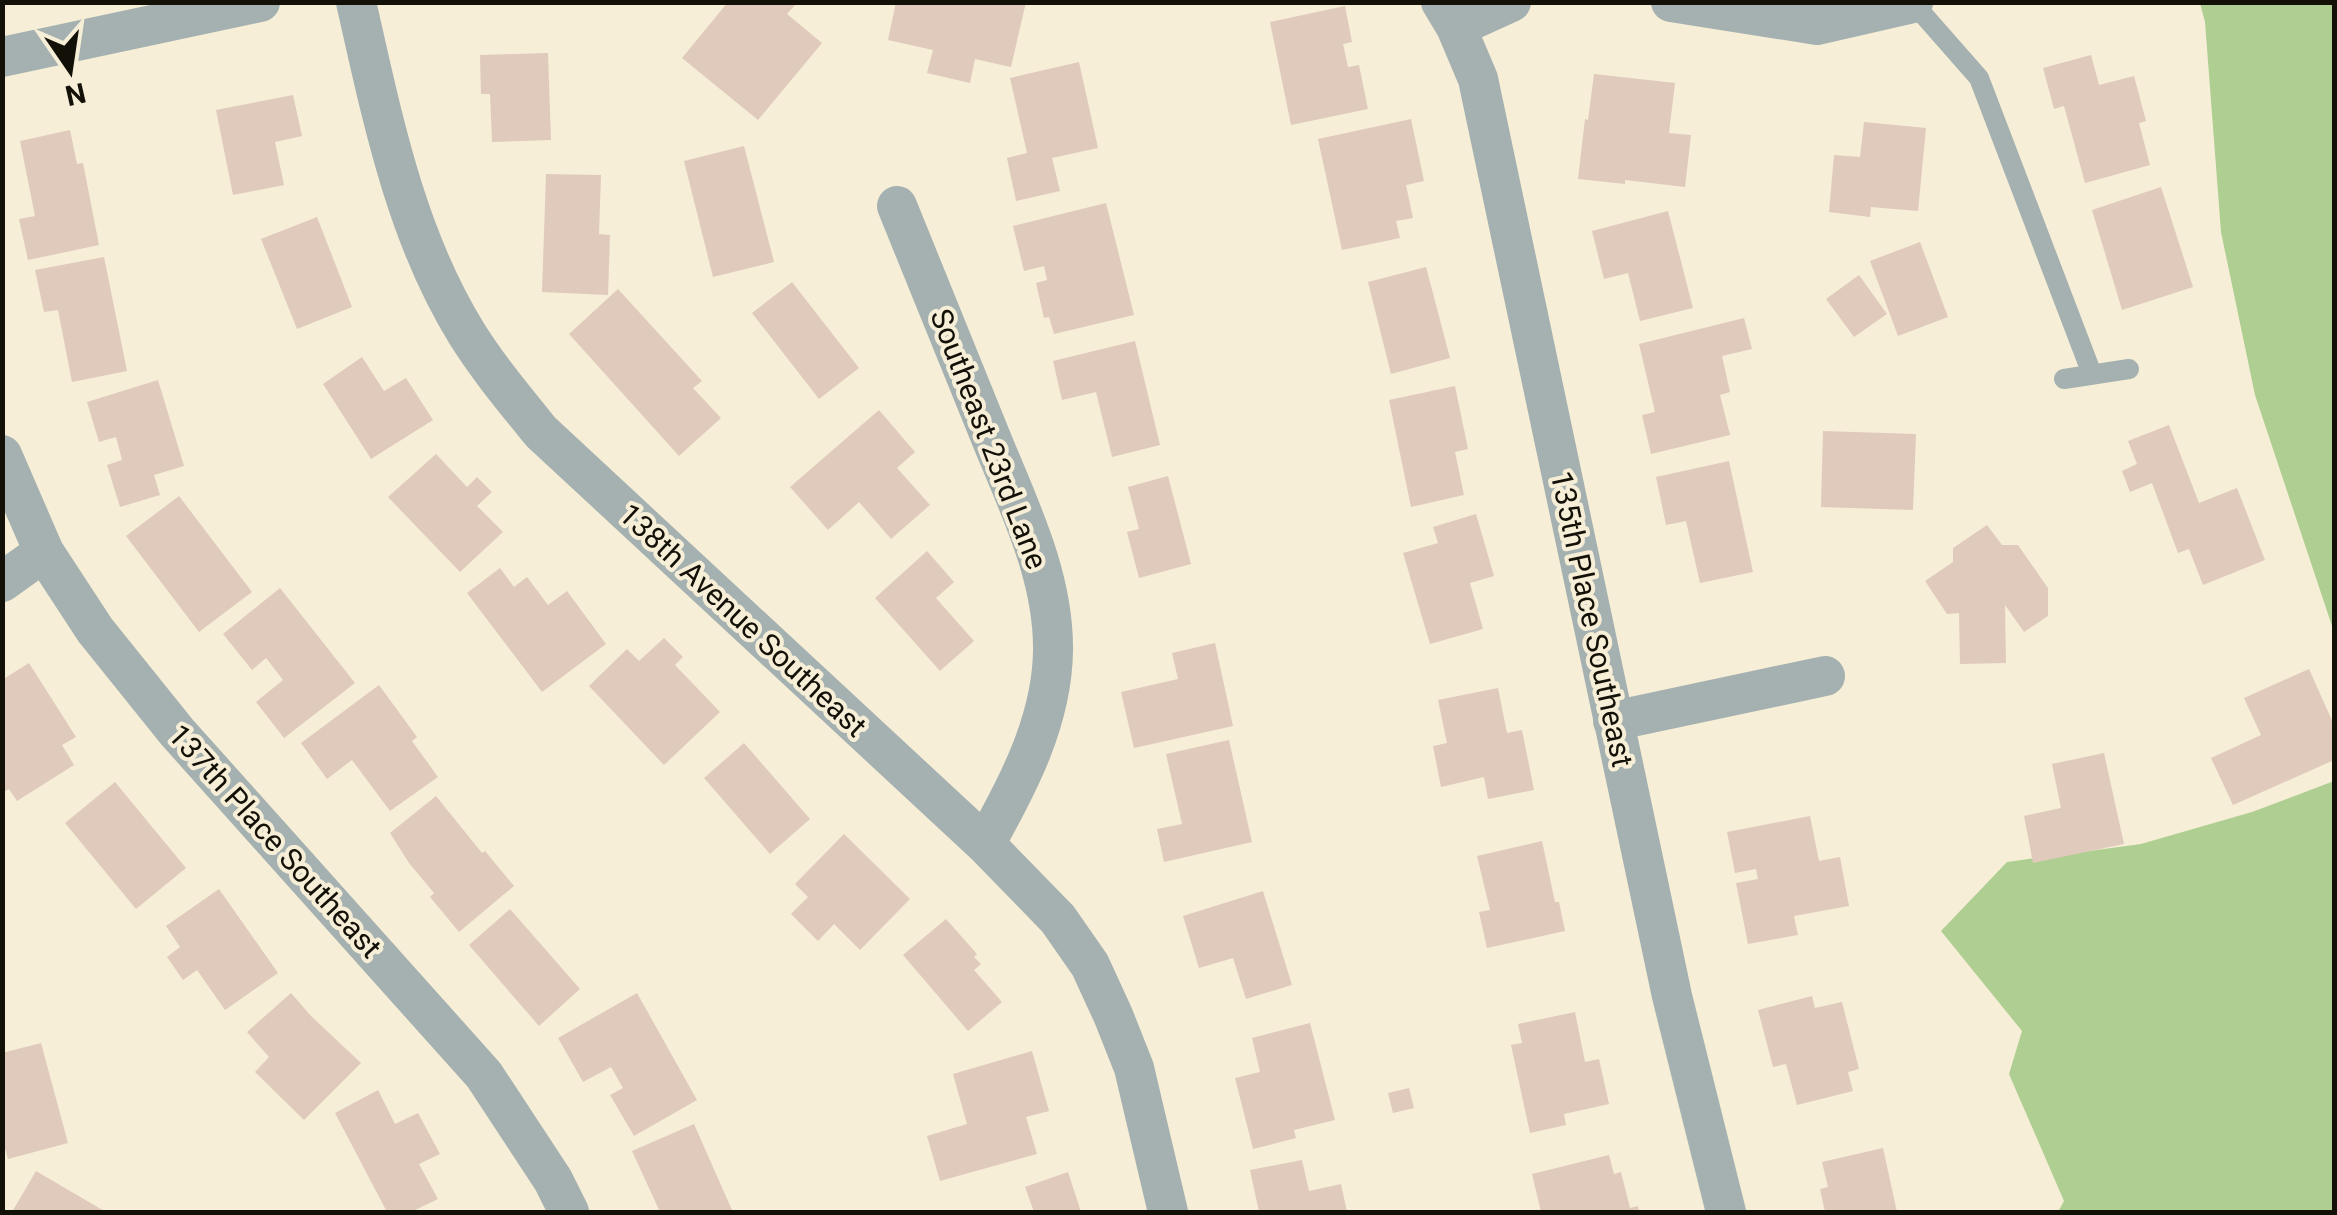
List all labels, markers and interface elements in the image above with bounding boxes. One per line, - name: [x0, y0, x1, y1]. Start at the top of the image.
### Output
- north arrow: [20, 20, 120, 120]
- text: N: [62, 76, 89, 112]
- street label: Southeast 23rd Lane: [923, 304, 1055, 574]
- street label: 135th Place Southeast: [1544, 468, 1640, 770]
- street label: 138th Avenue Southeast: [612, 496, 874, 744]
- street label: 137th Place Southeast: [161, 717, 389, 965]

